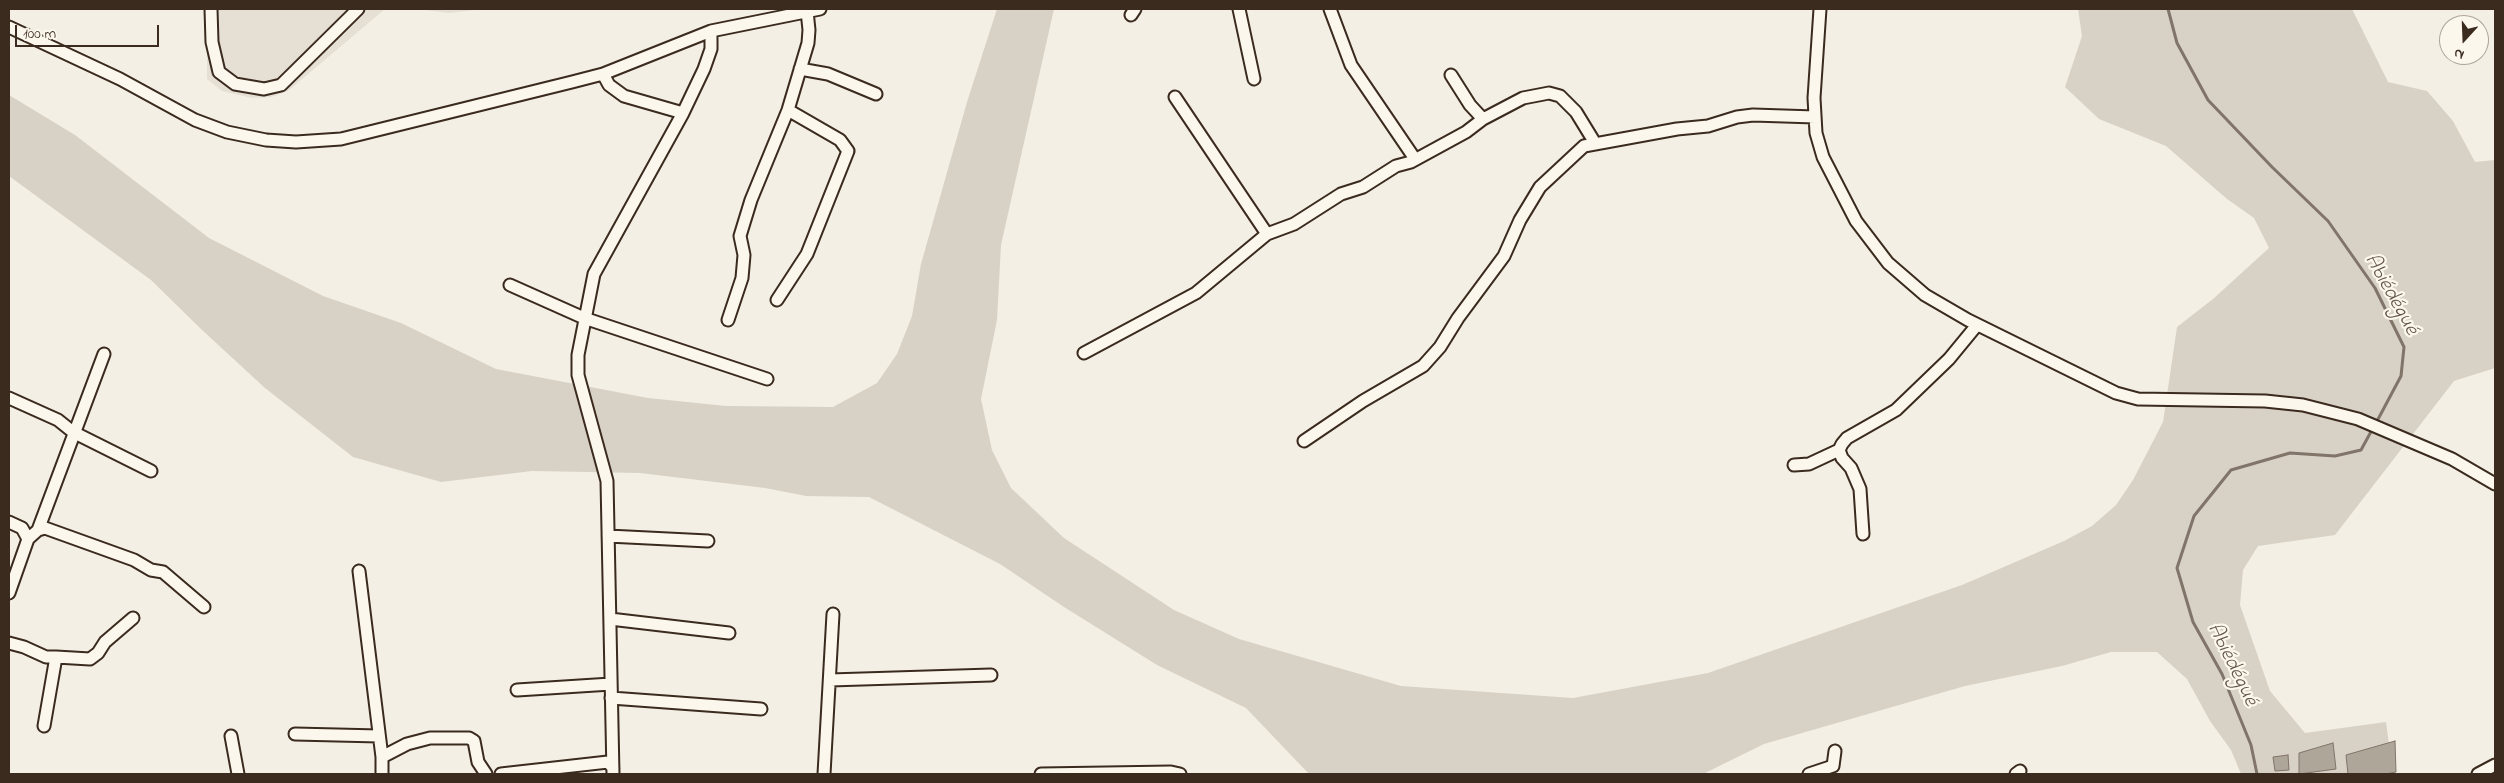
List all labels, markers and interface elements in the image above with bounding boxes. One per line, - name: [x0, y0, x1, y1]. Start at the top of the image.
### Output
- scale bar: [18, 15, 161, 47]
- north arrow: [2439, 15, 2489, 65]
- text: 100 m: [23, 23, 56, 45]
- text: N: [2451, 42, 2467, 65]
- water label: Abiédégué: [2357, 250, 2423, 340]
- water label: Abiédégué: [2200, 619, 2262, 711]

